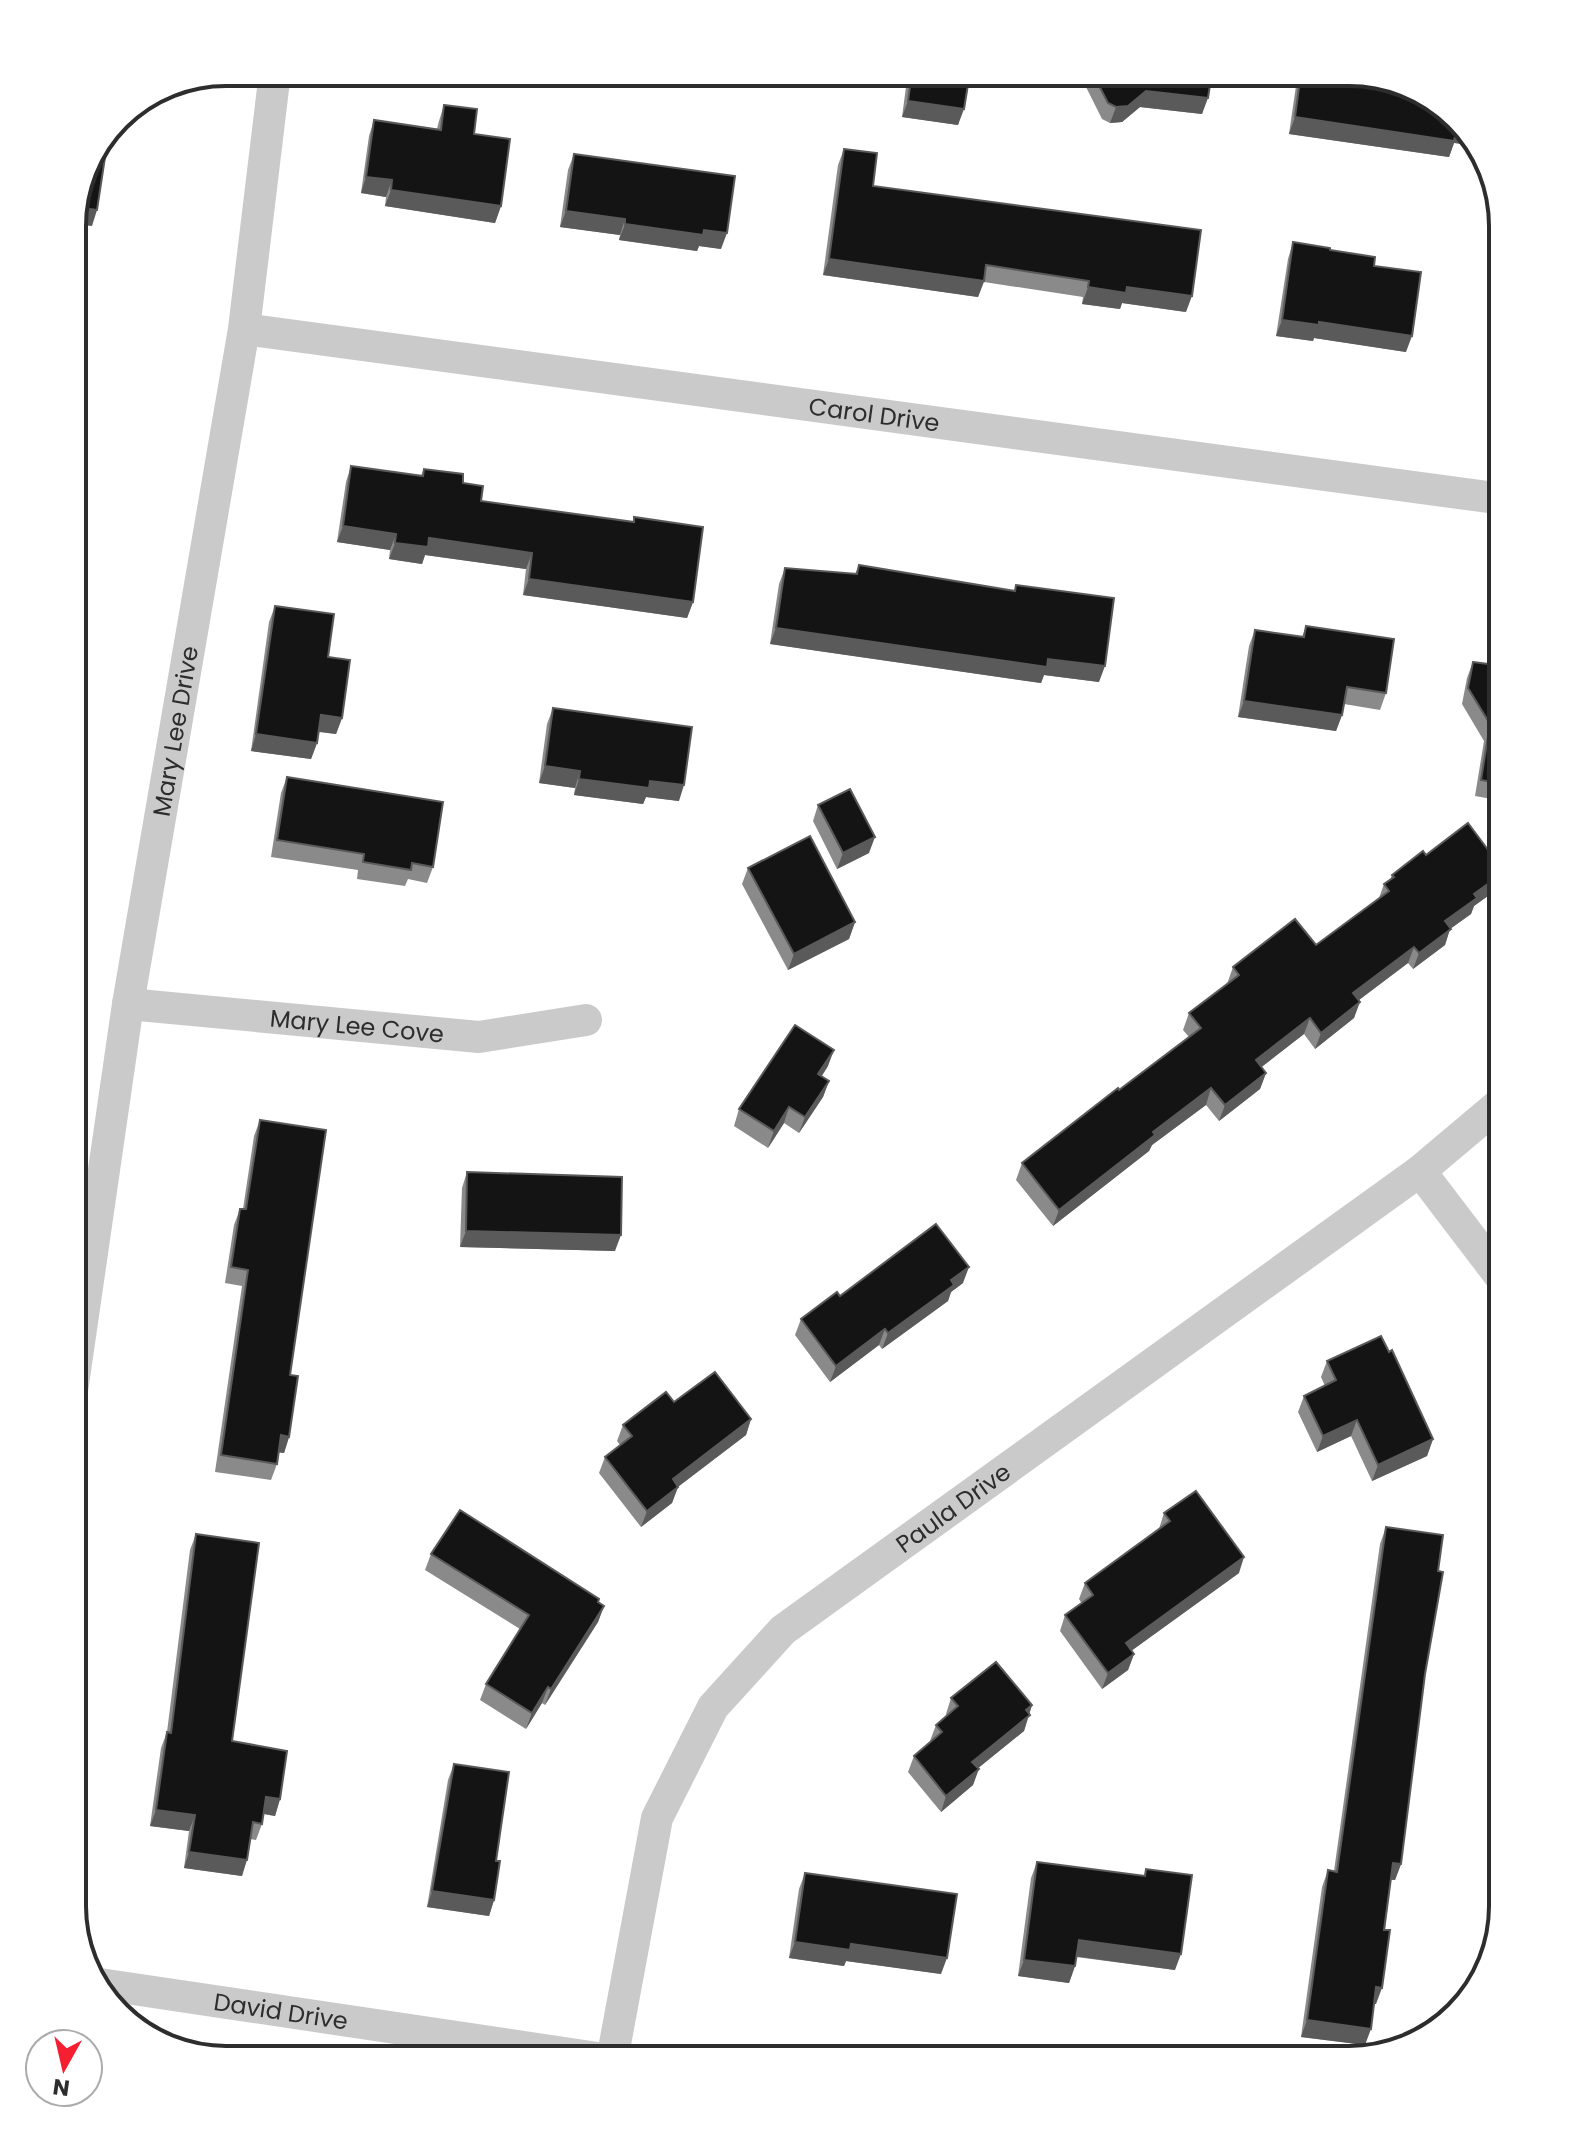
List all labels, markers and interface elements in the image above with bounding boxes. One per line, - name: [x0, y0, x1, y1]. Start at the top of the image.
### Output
- street label: Carol Drive: [807, 389, 942, 439]
- street label: Mary Lee Drive: [144, 643, 206, 819]
- street label: Mary Lee Cove: [269, 1001, 445, 1050]
- street label: Paula Drive: [889, 1455, 1017, 1560]
- street label: David Drive: [212, 1985, 350, 2037]
- north arrow: [24, 2028, 104, 2108]
- text: N: [51, 2071, 72, 2104]

